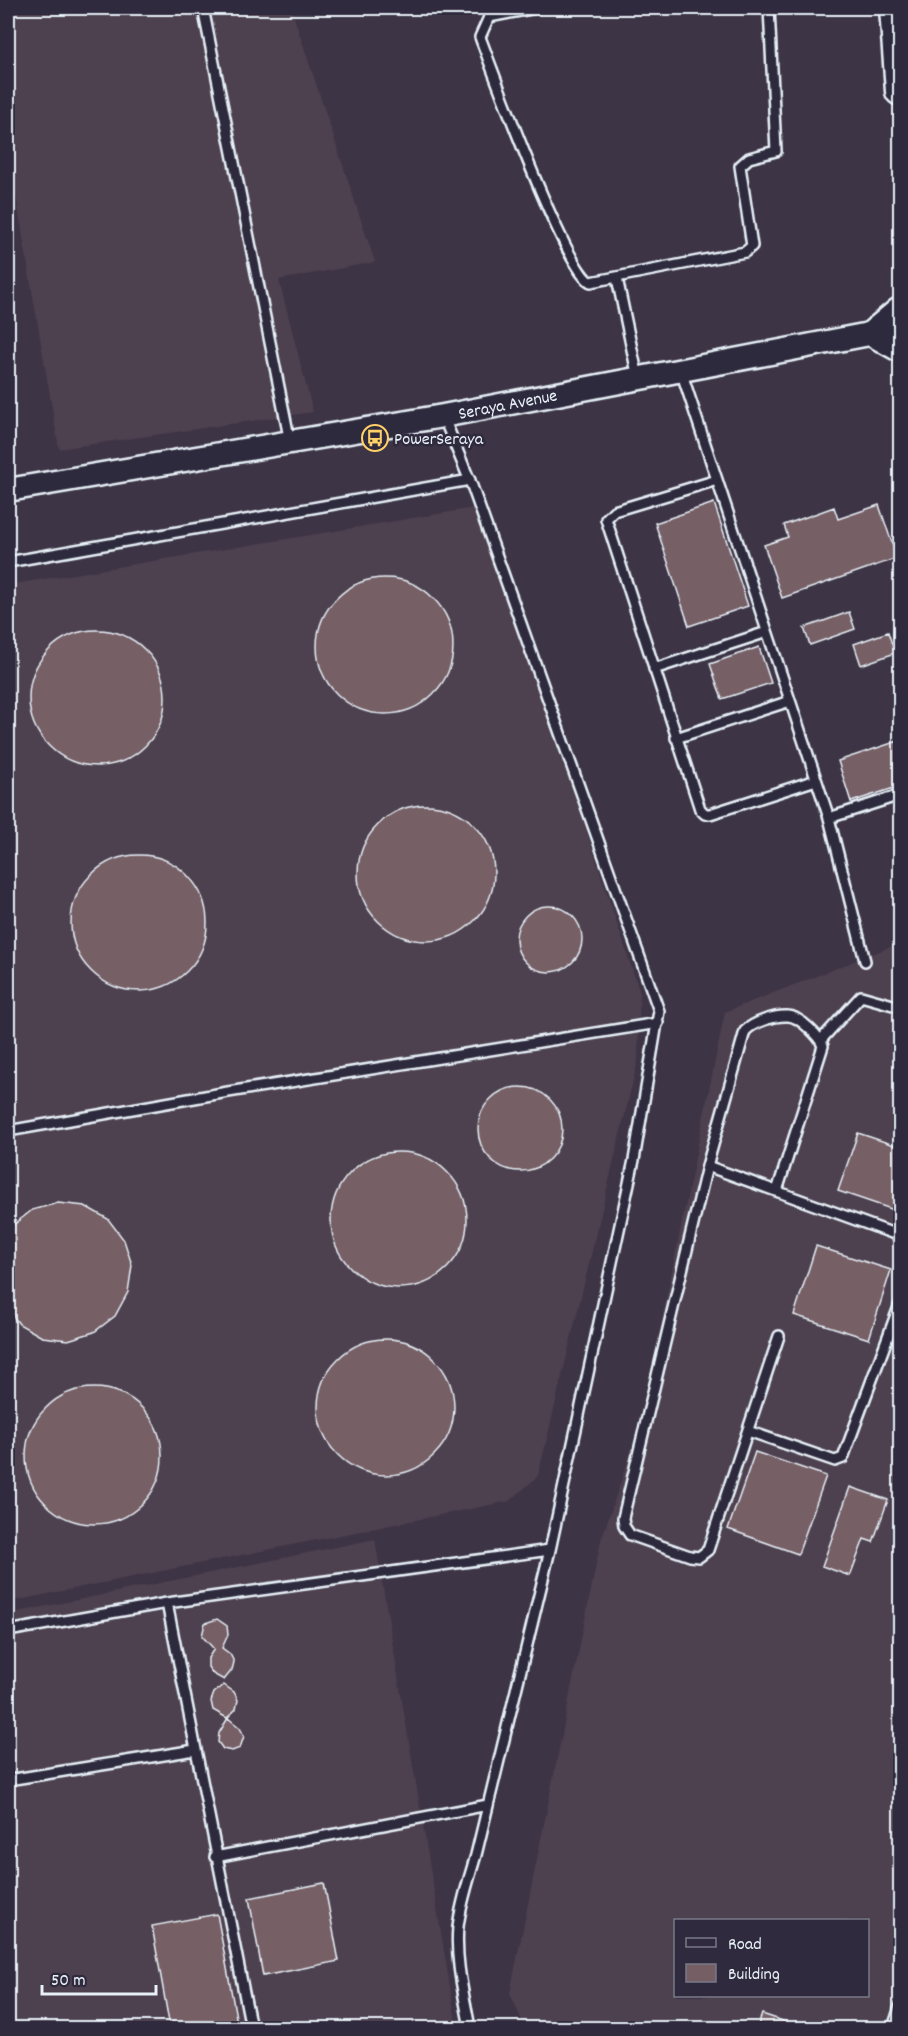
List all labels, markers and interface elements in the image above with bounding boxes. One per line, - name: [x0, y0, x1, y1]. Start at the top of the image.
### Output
- street label: Seraya Avenue: [456, 384, 560, 428]
- bus stop icon: PowerSeraya: [360, 423, 390, 453]
- place label: PowerSeraya: [394, 428, 484, 453]
- legend: [674, 1919, 869, 1997]
- text: Road: [728, 1933, 762, 1958]
- scale bar: [42, 1958, 156, 1996]
- text: Building: [728, 1963, 780, 1988]
- text: 50 m: [51, 1969, 86, 1994]

